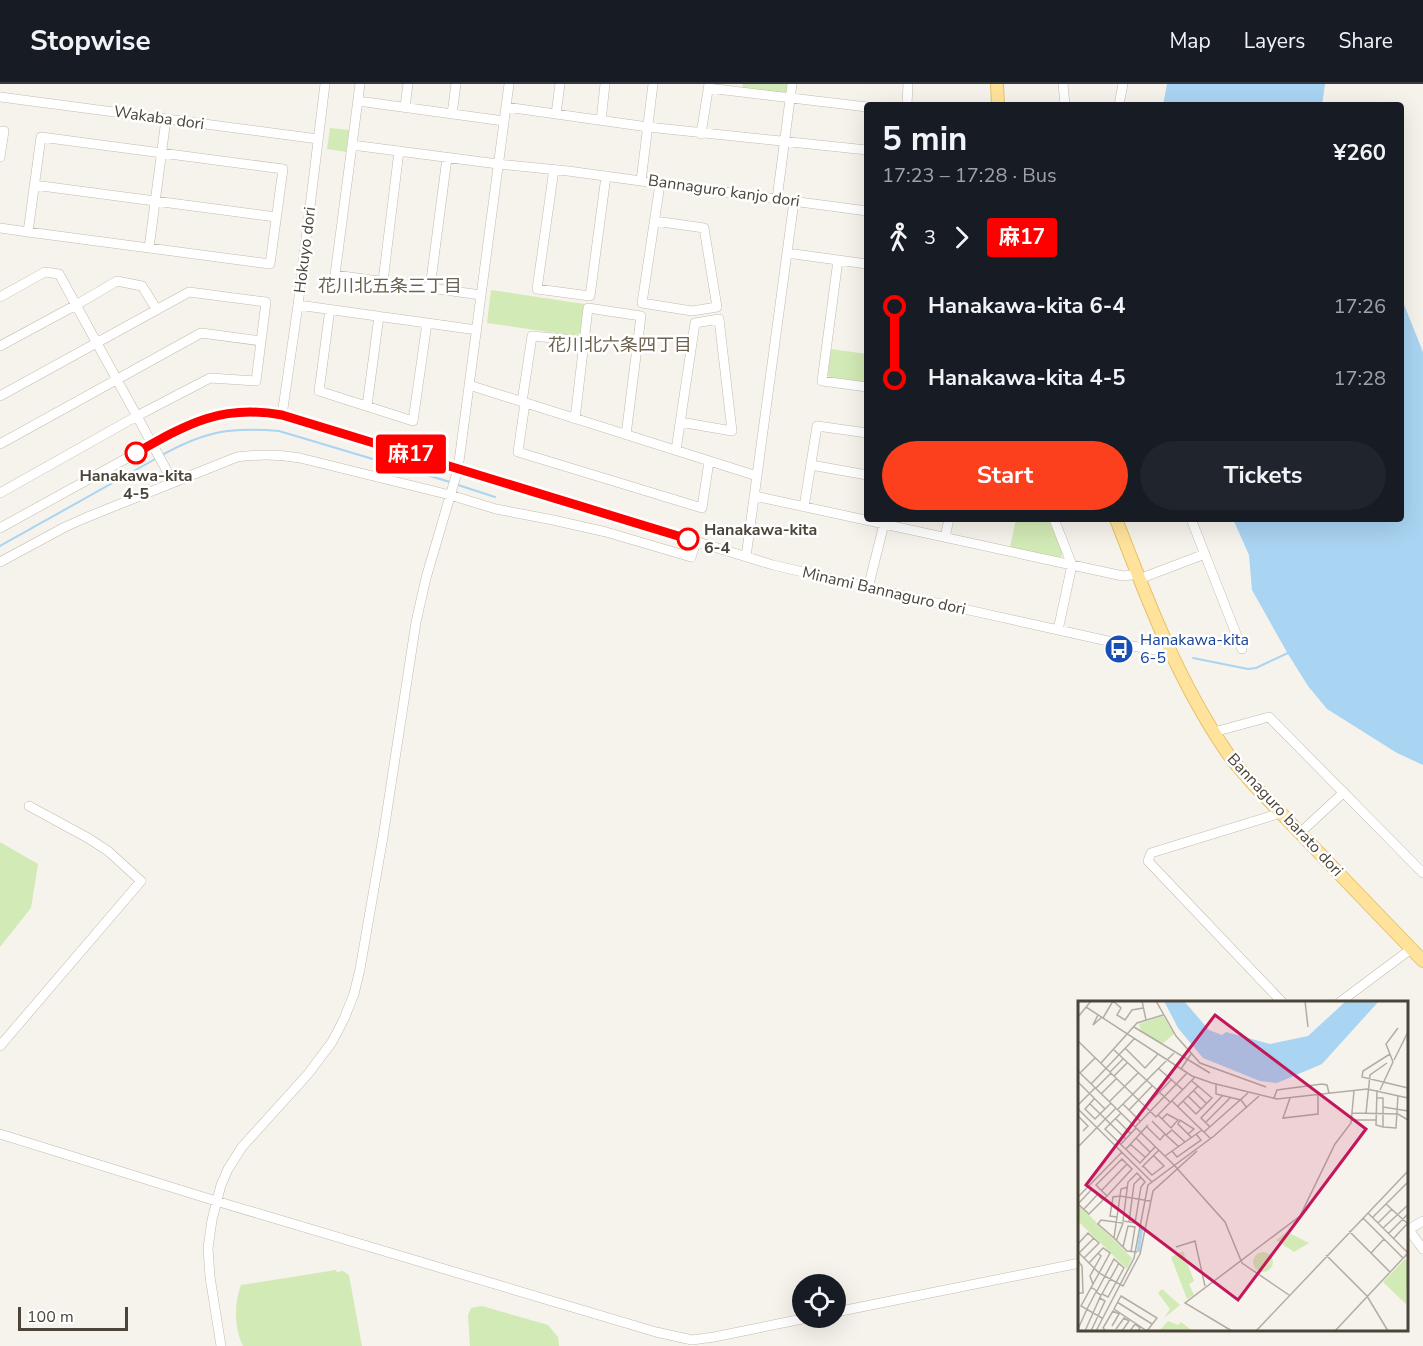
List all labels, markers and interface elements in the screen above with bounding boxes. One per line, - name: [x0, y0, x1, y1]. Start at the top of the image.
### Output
- text: Stopwise: [30, 22, 151, 60]
- text: Map: [1169, 27, 1211, 55]
- text: Layers: [1244, 27, 1305, 55]
- text: Share: [1338, 27, 1393, 55]
- street label: Wakaba dori: [112, 101, 206, 135]
- text: 5 min: [882, 117, 967, 162]
- text: ¥260: [1333, 138, 1386, 168]
- text: 17:23 – 17:28 · Bus: [882, 162, 1057, 189]
- street label: Bannaguro kanjo dori: [647, 169, 801, 213]
- street label: Hokuyo dori: [289, 206, 321, 294]
- icon: walk: [882, 221, 915, 254]
- icon: forward: [945, 221, 978, 254]
- text: 麻17: [999, 223, 1045, 251]
- text: 3: [924, 224, 936, 251]
- district label: 花川北五条三丁目: [318, 274, 462, 298]
- text: Hanakawa-kita 6-4: [928, 291, 1125, 321]
- text: 17:26: [1333, 293, 1386, 320]
- district label: 花川北六条四丁目: [548, 333, 692, 357]
- text: Hanakawa-kita 4-5: [928, 363, 1125, 393]
- text: 17:28: [1333, 365, 1386, 392]
- line badge: 麻17: [376, 434, 446, 473]
- text: 麻17: [388, 440, 434, 468]
- button: Start: [882, 441, 1128, 510]
- button: Tickets: [1140, 441, 1386, 510]
- marker: Hanakawa-kita 4-5: [125, 442, 147, 464]
- place label: Hanakawa-kita 4-5: [79, 465, 193, 505]
- place label: Hanakawa-kita 6-4: [704, 519, 817, 559]
- marker: Hanakawa-kita 6-4: [677, 528, 699, 550]
- street label: Minami Bannaguro dori: [800, 561, 968, 621]
- place label: Hanakawa-kita 6-5: [1140, 629, 1249, 669]
- bus stop icon: Hanakawa-kita 6-5: [1103, 633, 1135, 665]
- street label: Bannaguro barato dori: [1222, 749, 1348, 881]
- inset map: [1078, 1001, 1408, 1331]
- map controls: [792, 1274, 846, 1328]
- button: locate: [792, 1274, 846, 1328]
- scale bar: [18, 1304, 128, 1332]
- text: 100 m: [27, 1306, 74, 1328]

